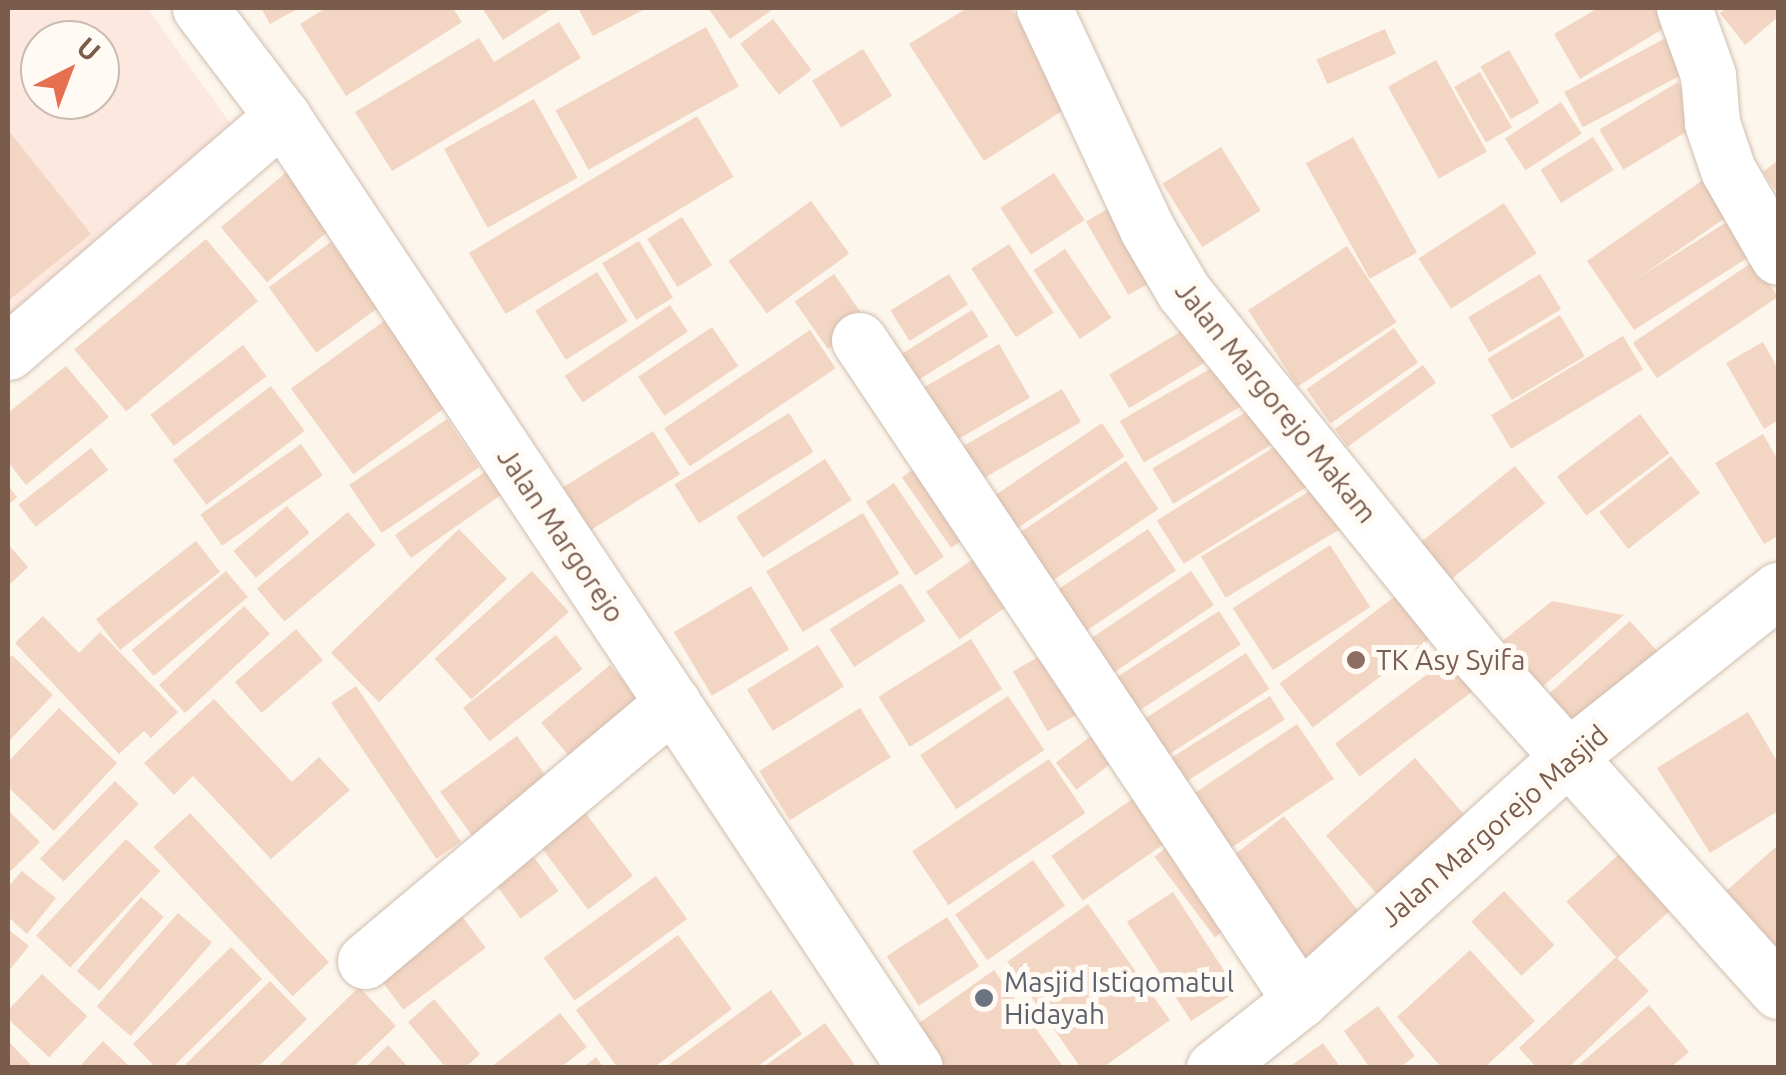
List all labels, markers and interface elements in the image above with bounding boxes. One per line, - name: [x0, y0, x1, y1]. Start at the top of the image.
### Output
- north arrow: [20, 20, 120, 120]
- text: U: [71, 31, 107, 67]
- street label: Jalan Margorejo Makam: [1168, 274, 1384, 530]
- street label: Jalan Margorejo: [490, 441, 632, 629]
- place label: TK Asy Syifa: [1376, 643, 1525, 677]
- marker: TK Asy Syifa: [1345, 649, 1367, 671]
- street label: Jalan Margorejo Masjid: [1373, 718, 1615, 934]
- place label: Masjid Istiqomatul Hidayah: [1004, 965, 1234, 1031]
- marker: Masjid Istiqomatul Hidayah: [973, 987, 995, 1009]

